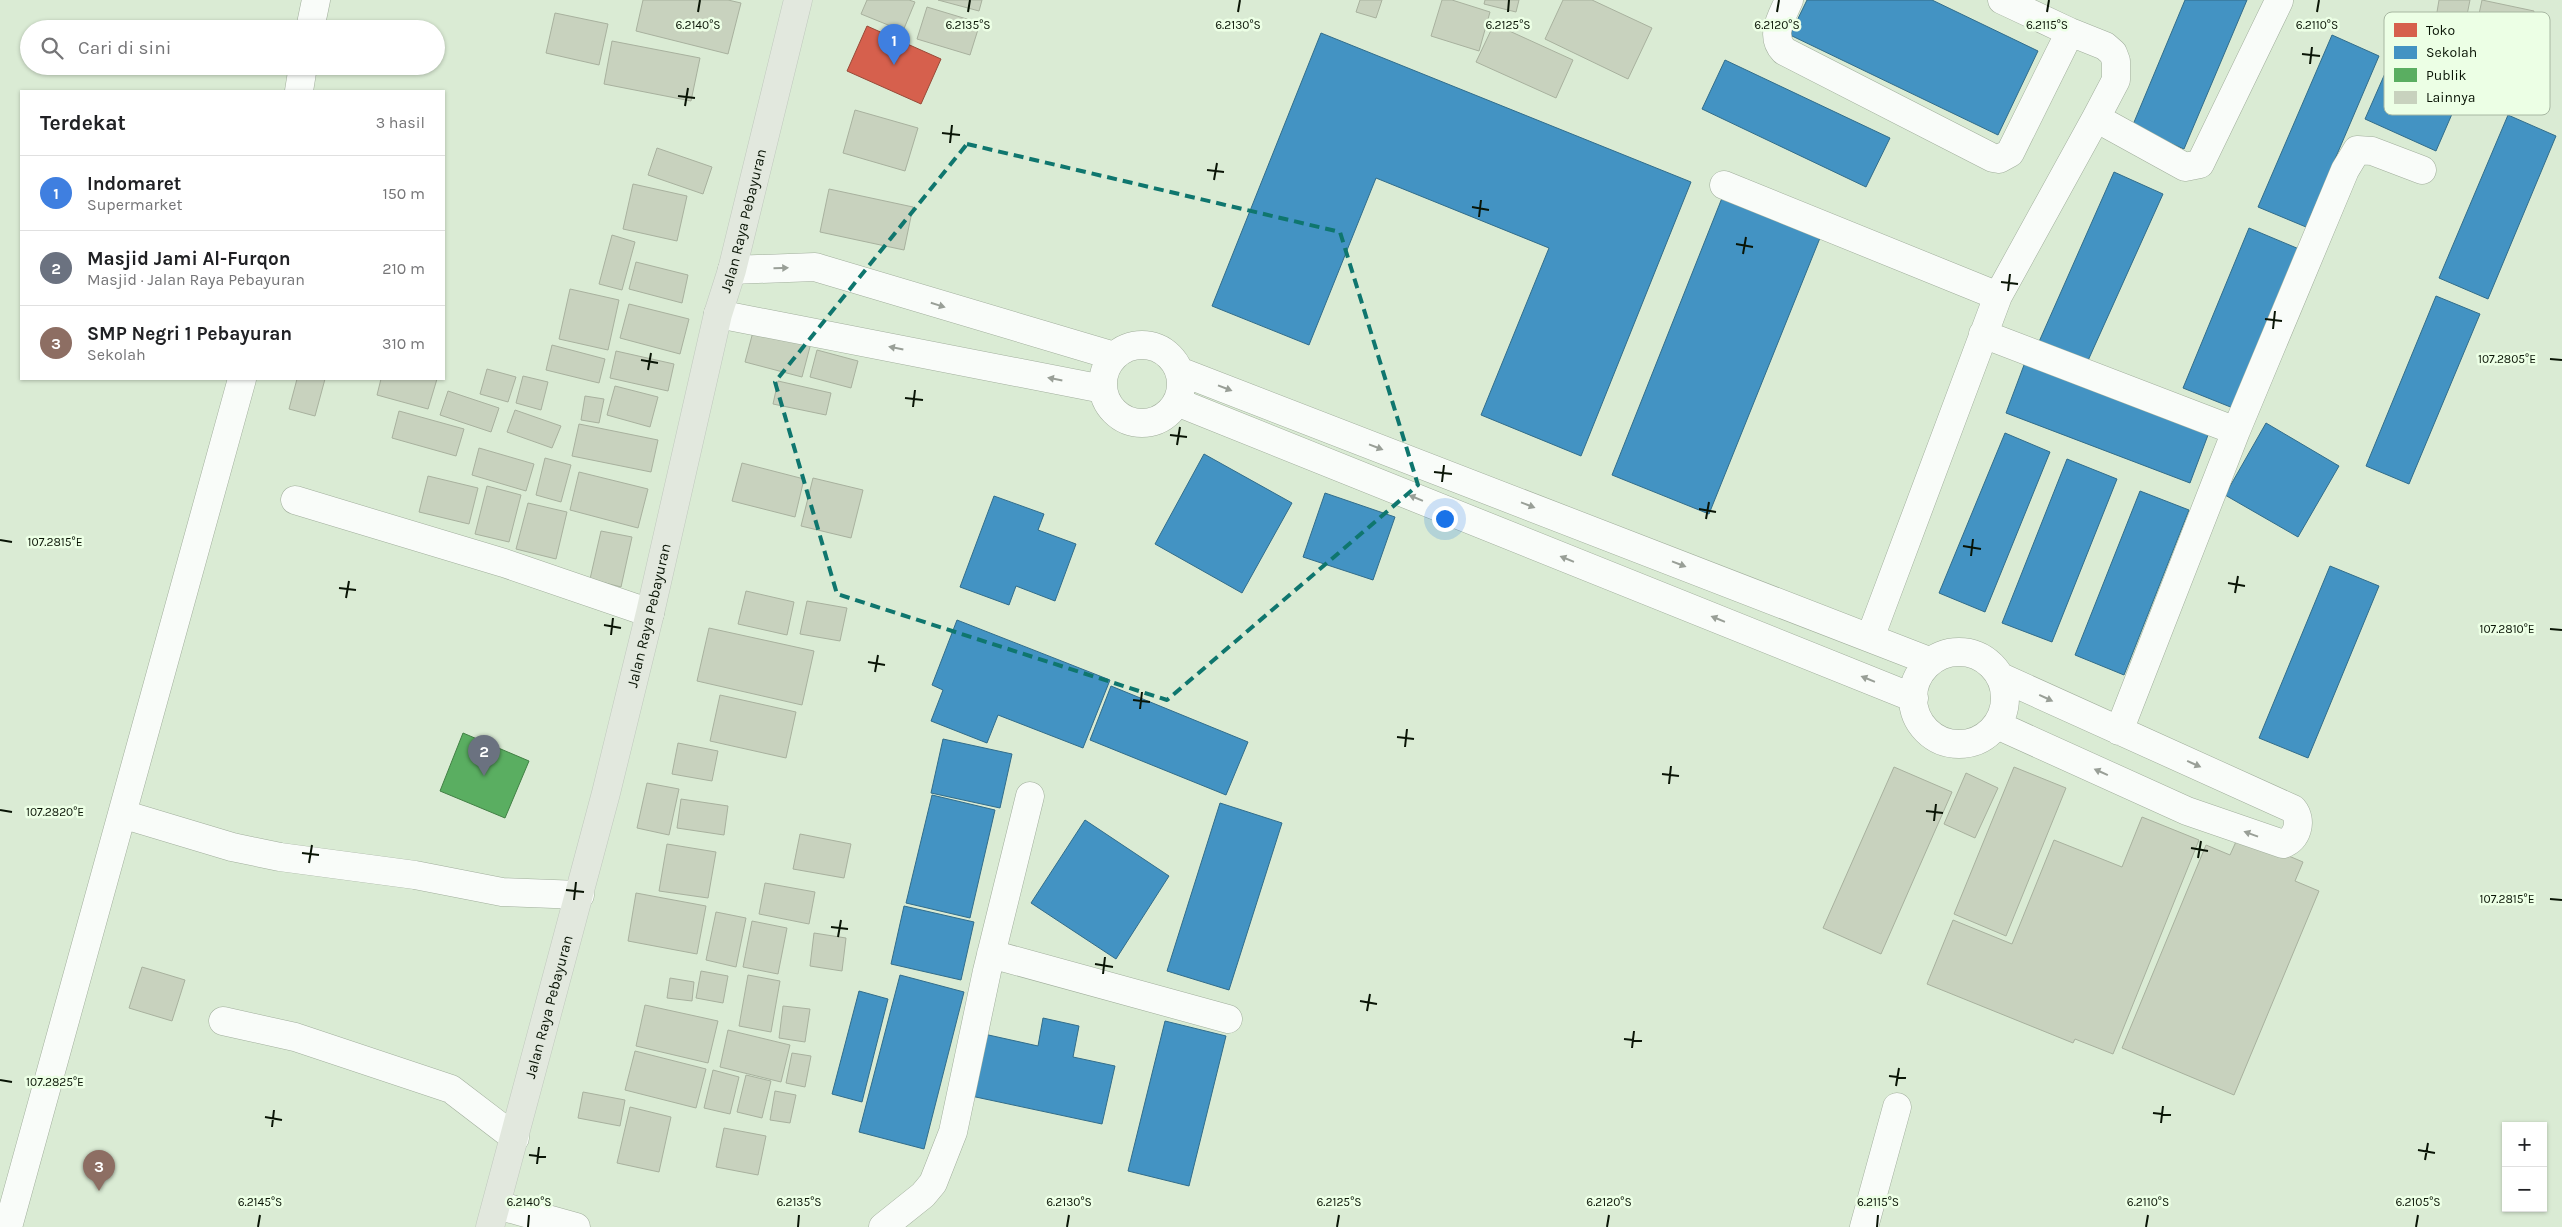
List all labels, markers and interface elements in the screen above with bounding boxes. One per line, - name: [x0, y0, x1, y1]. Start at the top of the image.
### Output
- legend: [2384, 12, 2550, 115]
- text: 6.2140°S: [675, 18, 721, 32]
- text: 6.2135°S: [945, 18, 991, 32]
- text: 6.2130°S: [1215, 18, 1261, 32]
- text: 6.2125°S: [1485, 18, 1531, 32]
- text: 6.2120°S: [1754, 18, 1800, 32]
- text: 6.2115°S: [2026, 18, 2068, 32]
- text: 6.2110°S: [2296, 18, 2338, 32]
- search box: [20, 20, 445, 75]
- text: Toko: [2426, 22, 2455, 39]
- pin: 1: [878, 24, 910, 65]
- icon: search: [38, 34, 66, 62]
- text: Cari di sini: [78, 37, 171, 59]
- text: Sekolah: [2426, 44, 2477, 61]
- text: Publik: [2426, 67, 2467, 84]
- text: Lainnya: [2426, 89, 2476, 106]
- text: Terdekat: [40, 111, 126, 135]
- text: 3 hasil: [376, 113, 425, 132]
- street label: Jalan Raya Pebayuran: [716, 147, 770, 295]
- text: Indomaret: [87, 173, 181, 195]
- text: 1: [53, 184, 59, 203]
- text: 150 m: [382, 184, 425, 203]
- text: Supermarket: [87, 195, 183, 214]
- text: Masjid Jami Al-Furqon: [87, 248, 291, 270]
- text: 2: [51, 259, 61, 278]
- text: 210 m: [382, 259, 425, 278]
- one-way arrow: [773, 264, 789, 272]
- text: Masjid · Jalan Raya Pebayuran: [87, 270, 305, 289]
- one-way arrow: [930, 301, 945, 309]
- text: SMP Negri 1 Pebayuran: [87, 323, 292, 345]
- text: 3: [51, 334, 61, 353]
- text: 310 m: [382, 334, 425, 353]
- one-way arrow: [887, 344, 903, 352]
- text: Sekolah: [87, 345, 146, 364]
- text: 107.2805°E: [2478, 352, 2536, 366]
- one-way arrow: [1047, 375, 1063, 383]
- one-way arrow: [1217, 385, 1232, 392]
- one-way arrow: [1369, 443, 1383, 451]
- one-way arrow: [1409, 494, 1423, 502]
- one-way arrow: [1520, 502, 1535, 510]
- your location: [1432, 506, 1458, 532]
- text: 107.2815°E: [28, 535, 82, 549]
- street label: Jalan Raya Pebayuran: [623, 541, 675, 689]
- one-way arrow: [1560, 554, 1574, 562]
- one-way arrow: [1672, 560, 1687, 568]
- one-way arrow: [1710, 615, 1725, 622]
- text: 107.2810°E: [2479, 622, 2535, 636]
- one-way arrow: [1861, 675, 1876, 683]
- one-way arrow: [2039, 694, 2053, 702]
- pin: 2: [468, 735, 500, 776]
- one-way arrow: [2187, 761, 2201, 769]
- one-way arrow: [2094, 768, 2108, 776]
- text: 107.2820°E: [26, 805, 84, 819]
- one-way arrow: [2243, 830, 2258, 838]
- text: 107.2815°E: [2480, 892, 2534, 906]
- street label: Jalan Raya Pebayuran: [521, 933, 577, 1080]
- text: 107.2825°E: [26, 1075, 84, 1089]
- map controls: [2502, 1122, 2547, 1212]
- button: +: [2502, 1122, 2547, 1167]
- pin: 3: [83, 1150, 115, 1191]
- button: −: [2502, 1167, 2547, 1212]
- text: 6.2145°S: [238, 1195, 282, 1209]
- text: 6.2140°S: [506, 1195, 552, 1209]
- text: 6.2135°S: [776, 1195, 822, 1209]
- text: 6.2130°S: [1046, 1195, 1092, 1209]
- text: 6.2125°S: [1316, 1195, 1362, 1209]
- text: 6.2120°S: [1586, 1195, 1632, 1209]
- text: 6.2115°S: [1857, 1195, 1899, 1209]
- text: 6.2110°S: [2127, 1195, 2169, 1209]
- text: 6.2105°S: [2395, 1195, 2441, 1209]

